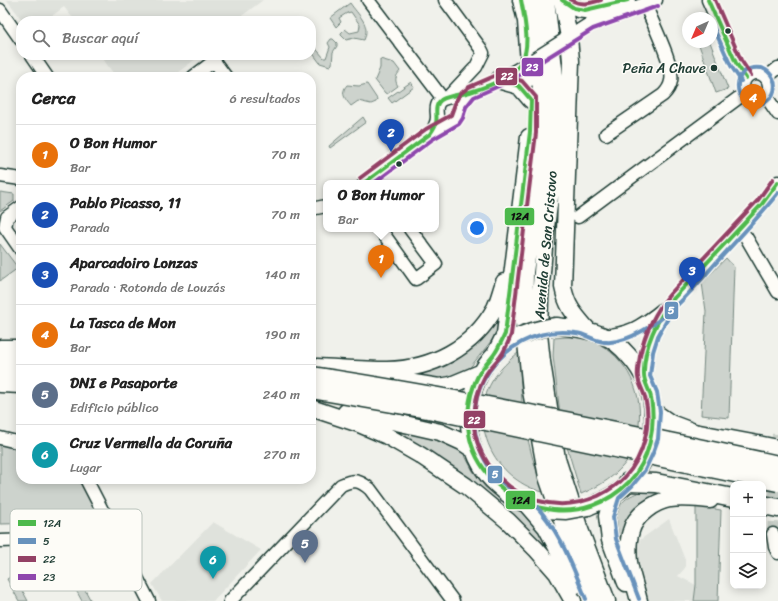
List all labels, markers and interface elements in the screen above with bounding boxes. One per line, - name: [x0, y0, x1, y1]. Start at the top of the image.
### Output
- north arrow: [682, 12, 718, 48]
- search box: [16, 16, 316, 60]
- text: Buscar aquí: [62, 25, 139, 51]
- unlabelled marker: [723, 26, 733, 36]
- icon: search: [30, 27, 52, 49]
- place label: Peña A Chave: [622, 56, 706, 81]
- line badge: 23: [521, 57, 544, 77]
- text: 23: [525, 58, 539, 77]
- marker: Peña A Chave: [709, 63, 719, 73]
- line badge: 22: [495, 67, 518, 86]
- text: 22: [500, 67, 514, 86]
- text: Cerca: [32, 83, 75, 113]
- pin: 4: [740, 84, 766, 117]
- text: 6 resultados: [230, 87, 300, 110]
- pin: 2: [378, 119, 404, 152]
- text: O Bon Humor: [70, 130, 156, 156]
- text: 1: [42, 143, 48, 166]
- text: 70 m: [271, 143, 300, 166]
- text: Bar: [70, 156, 90, 179]
- unlabelled marker: [394, 159, 404, 169]
- street label: Avenida de San Cristovo: [527, 170, 565, 321]
- popup: [323, 180, 439, 232]
- text: O Bon Humor: [338, 182, 424, 208]
- text: Pablo Picasso, 11: [70, 190, 181, 216]
- text: 2: [41, 203, 49, 226]
- text: 70 m: [271, 203, 300, 226]
- line badge: 12A: [504, 207, 535, 226]
- text: 12A: [511, 207, 529, 226]
- text: Bar: [338, 208, 358, 231]
- text: Parada: [70, 216, 110, 239]
- your location: [467, 218, 487, 238]
- pin: 1: [368, 245, 394, 278]
- text: Aparcadoiro Lonzas: [70, 250, 198, 276]
- pin: 3: [679, 257, 705, 290]
- text: 3: [41, 263, 49, 286]
- text: 140 m: [265, 263, 300, 286]
- text: Parada · Rotonda de Louzás: [70, 276, 225, 299]
- line badge: 5: [664, 301, 679, 320]
- text: 5: [668, 301, 675, 320]
- text: La Tasca de Mon: [70, 310, 176, 336]
- text: 4: [41, 323, 49, 346]
- text: 190 m: [265, 323, 300, 346]
- text: Bar: [70, 336, 90, 359]
- text: DNI e Pasaporte: [70, 370, 177, 396]
- text: 5: [41, 383, 49, 406]
- text: 240 m: [263, 383, 300, 406]
- text: Edificio público: [70, 396, 159, 419]
- line badge: 22: [463, 410, 486, 429]
- text: 22: [467, 411, 481, 430]
- text: Cruz Vermella da Coruña: [70, 430, 232, 456]
- text: 6: [41, 443, 49, 466]
- text: 270 m: [263, 443, 300, 466]
- text: Lugar: [70, 456, 101, 479]
- line badge: 5: [487, 465, 503, 484]
- text: 5: [492, 465, 499, 484]
- map controls: [730, 481, 766, 589]
- button: +: [730, 481, 766, 517]
- line badge: 12A: [505, 490, 536, 510]
- text: 12A: [512, 491, 530, 510]
- legend: [10, 509, 142, 591]
- text: 12A: [43, 514, 61, 533]
- button: −: [730, 517, 766, 553]
- pin: 5: [292, 530, 318, 563]
- text: 5: [43, 532, 50, 551]
- pin: 6: [200, 546, 226, 579]
- text: 22: [43, 550, 56, 569]
- button: layers: [730, 553, 766, 589]
- text: 23: [43, 568, 55, 587]

